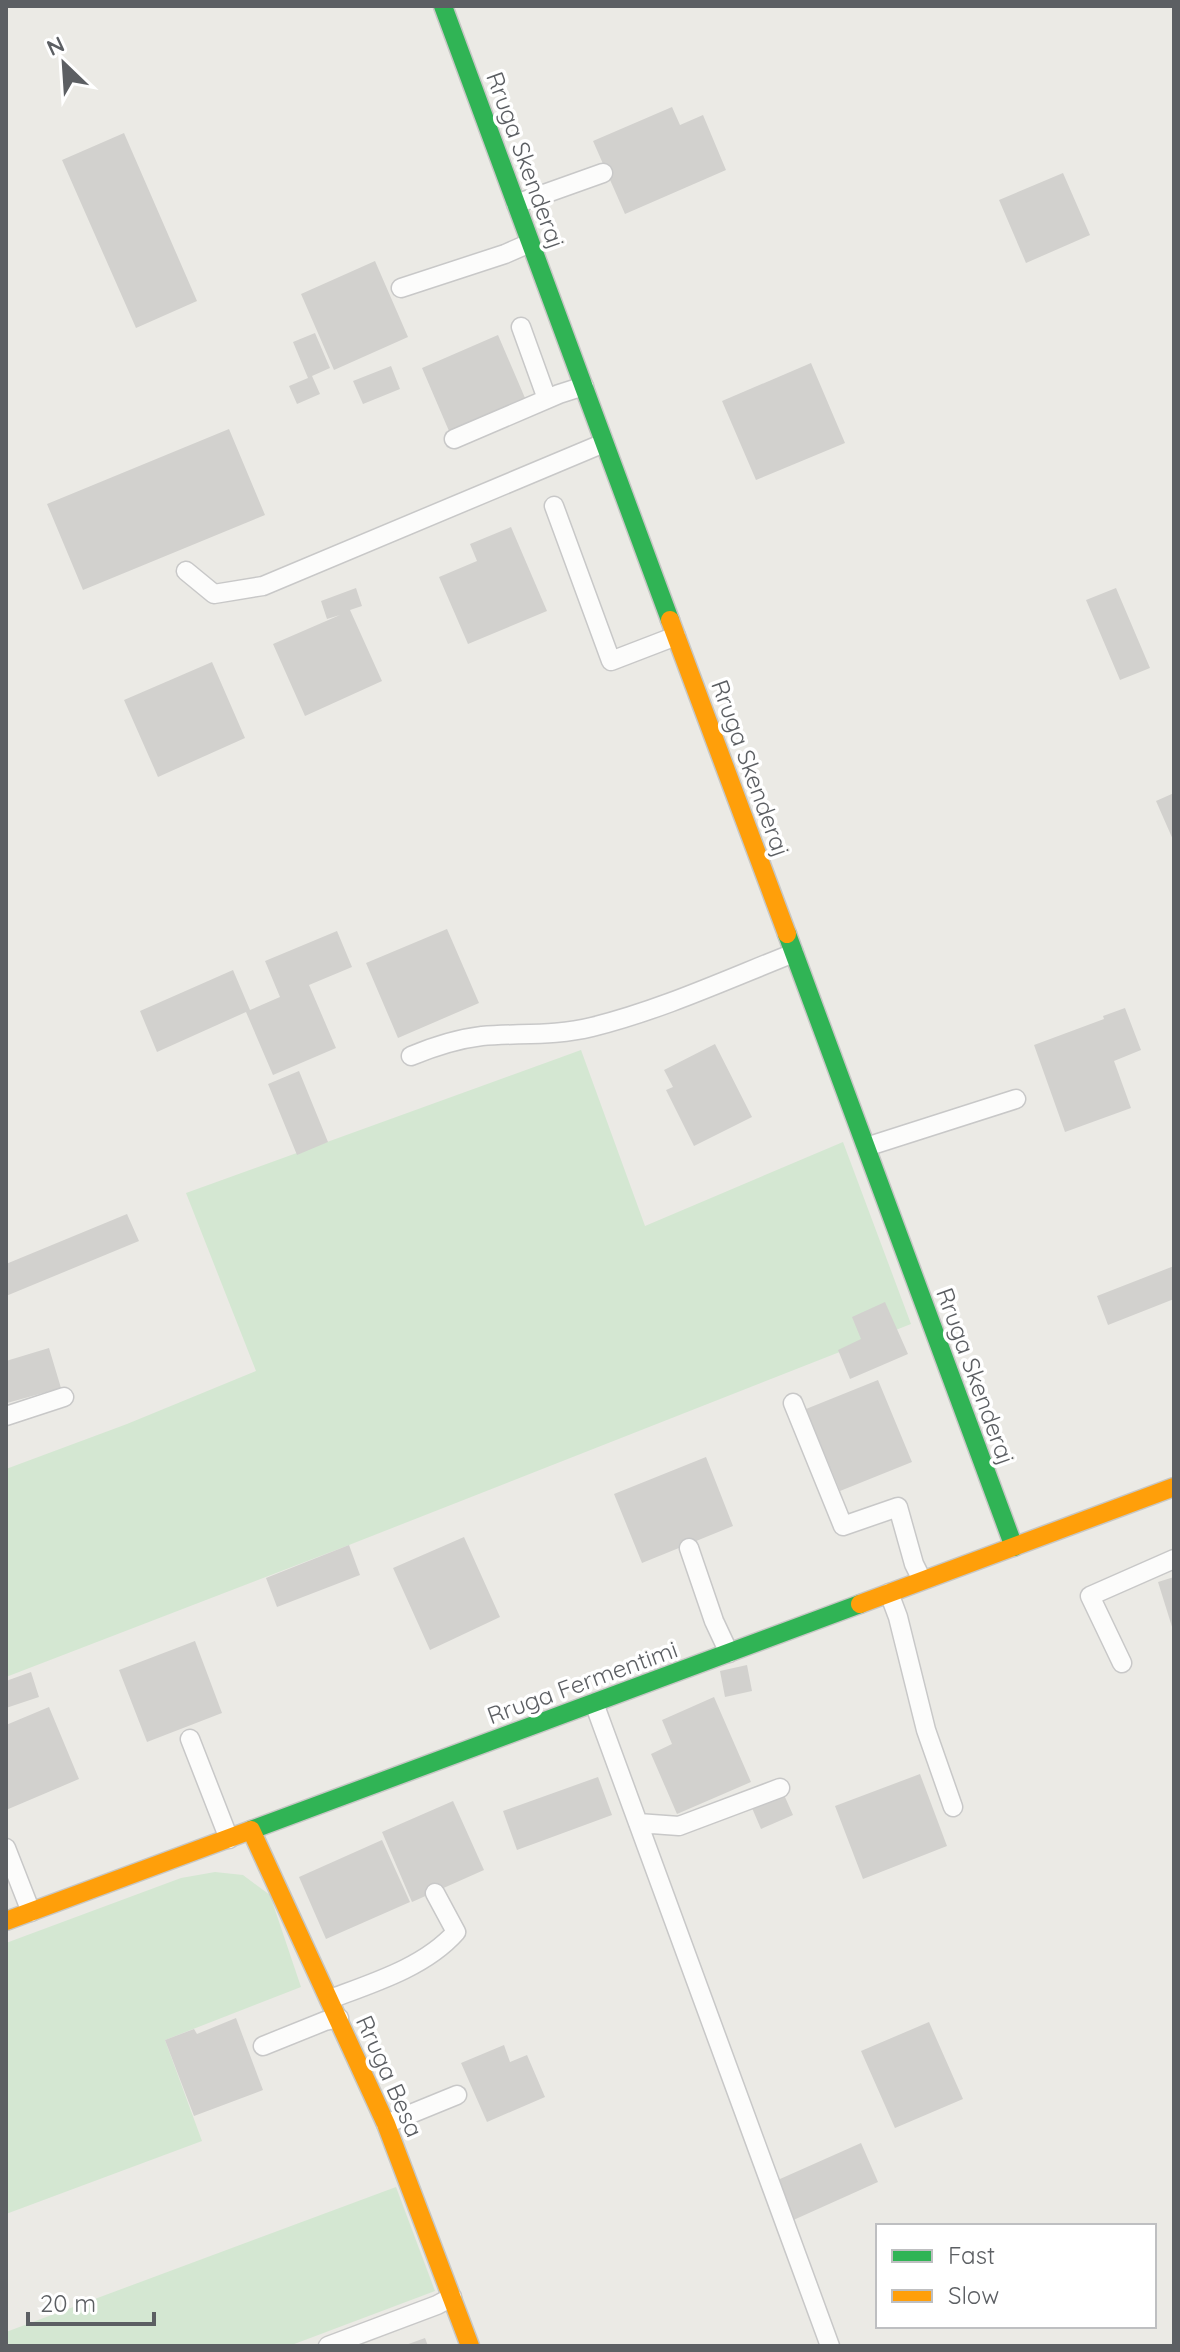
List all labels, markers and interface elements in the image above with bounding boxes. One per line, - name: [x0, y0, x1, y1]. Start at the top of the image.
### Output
- north arrow: [24, 24, 104, 104]
- text: N: [42, 30, 69, 62]
- street label: Rruga Skenderaj: [480, 67, 572, 253]
- street label: Rruga Skenderaj: [705, 675, 797, 861]
- street label: Rruga Skenderaj: [930, 1283, 1022, 1469]
- street label: Rruga Fermentimi: [483, 1634, 681, 1730]
- street label: Rruga Besa: [350, 2011, 430, 2141]
- legend: [876, 2224, 1156, 2328]
- text: Fast: [948, 2240, 995, 2270]
- scale bar: [28, 2276, 154, 2326]
- text: Slow: [948, 2280, 999, 2310]
- text: 20 m: [40, 2288, 96, 2318]

